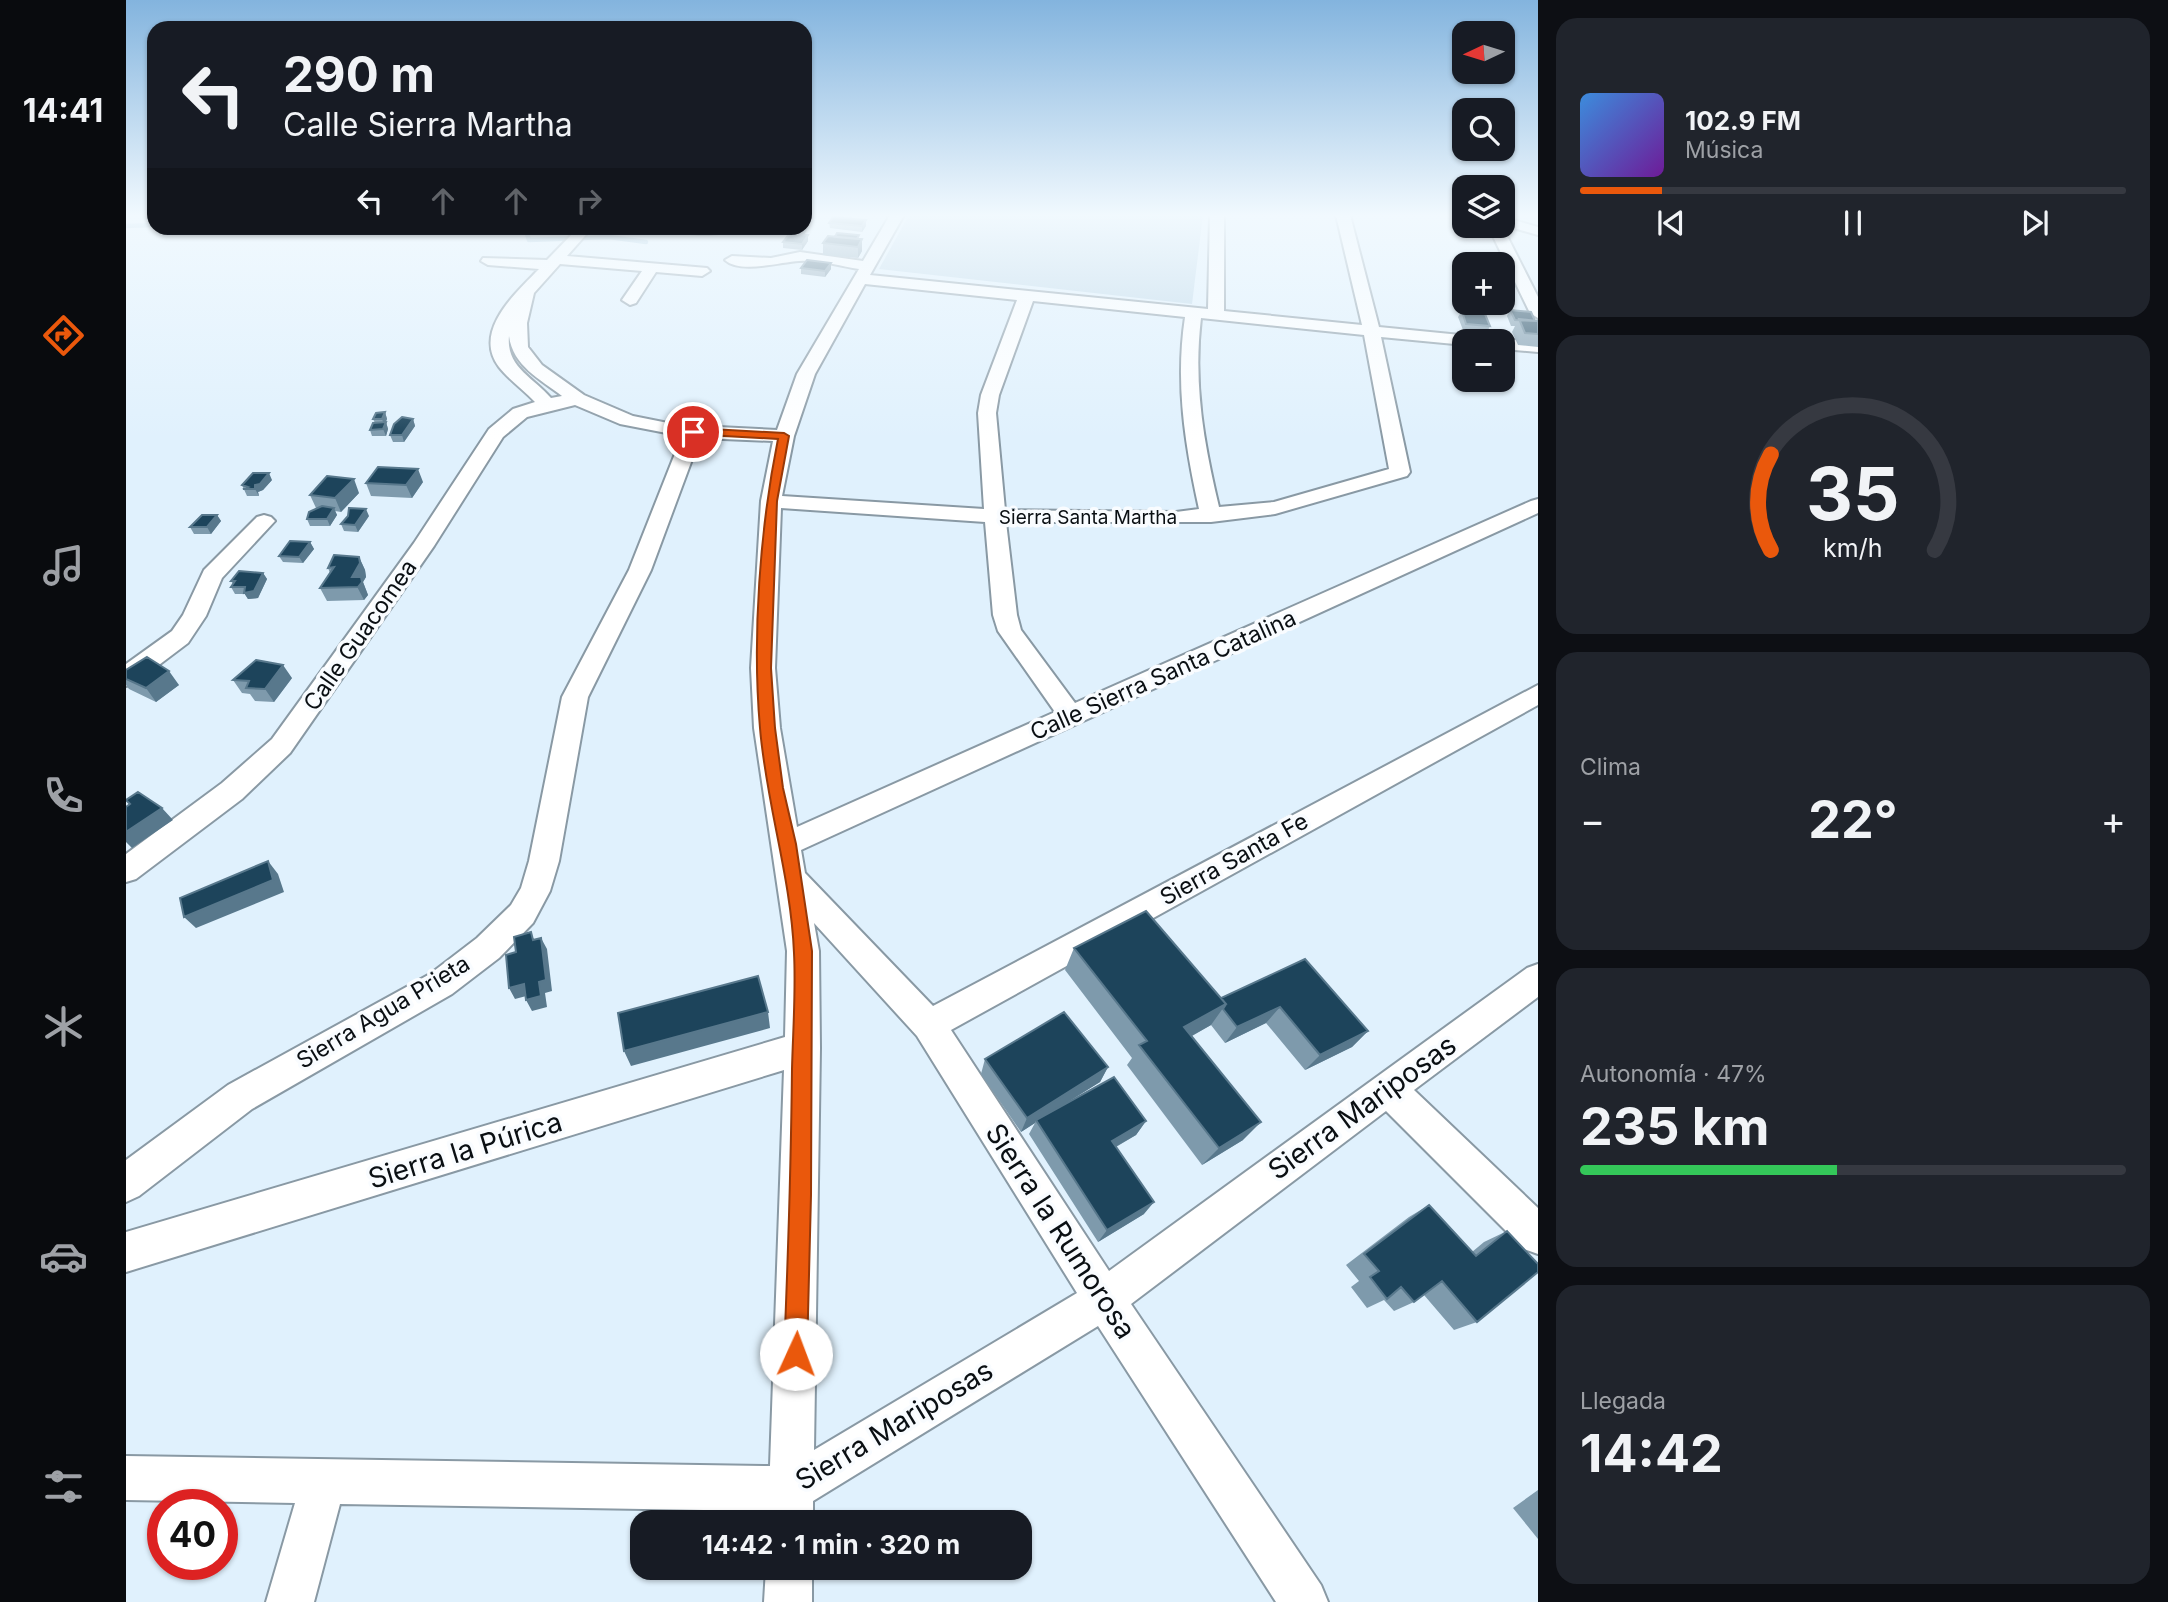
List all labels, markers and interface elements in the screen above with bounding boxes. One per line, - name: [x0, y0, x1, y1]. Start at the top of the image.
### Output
- north arrow: [1452, 21, 1516, 84]
- map controls: [1452, 21, 1515, 392]
- text: 290 m: [283, 45, 435, 104]
- icon: left: [168, 49, 259, 140]
- text: 14:41: [23, 91, 103, 130]
- button: search: [1452, 98, 1515, 161]
- text: Calle Sierra Martha: [283, 105, 573, 144]
- text: 102.9 FM: [1685, 105, 1801, 136]
- text: Música: [1685, 136, 1763, 164]
- button: layers: [1452, 175, 1515, 238]
- icon: left: [351, 182, 389, 220]
- icon: ahead: [424, 182, 462, 220]
- icon: ahead: [497, 182, 535, 220]
- icon: right: [570, 182, 608, 220]
- icon: previous: [1652, 204, 1690, 242]
- icon: pause: [1834, 204, 1872, 242]
- icon: next: [2016, 204, 2054, 242]
- button: +: [1452, 252, 1515, 315]
- icon: directions: [39, 311, 88, 360]
- button: −: [1452, 329, 1515, 392]
- pin: [663, 402, 723, 462]
- icon: arrive: [674, 413, 712, 451]
- text: 35: [1806, 450, 1900, 539]
- street label: Sierra Santa Martha: [999, 506, 1177, 529]
- text: km/h: [1823, 533, 1883, 563]
- icon: music: [39, 541, 88, 590]
- street label: Calle Guacomea: [297, 554, 423, 716]
- street label: Calle Sierra Santa Catalina: [1026, 604, 1300, 746]
- text: Clima: [1580, 753, 1641, 781]
- icon: phone: [39, 771, 88, 820]
- text: 22°: [1808, 788, 1898, 851]
- text: −: [1580, 797, 1605, 843]
- text: +: [2101, 797, 2126, 843]
- street label: Sierra Santa Fe: [1155, 807, 1313, 911]
- street label: Sierra Agua Prieta: [291, 949, 475, 1075]
- icon: climate: [39, 1002, 88, 1051]
- street label: Sierra Mariposas: [1261, 1027, 1463, 1187]
- text: Autonomía · 47%: [1580, 1060, 1767, 1088]
- text: 235 km: [1580, 1095, 1770, 1158]
- street label: Sierra la Púrica: [364, 1104, 566, 1196]
- street label: Sierra la Rumorosa: [979, 1117, 1143, 1345]
- icon: car: [39, 1232, 88, 1281]
- position arrow: [759, 1317, 833, 1391]
- street label: Sierra Mariposas: [789, 1353, 999, 1497]
- text: Llegada: [1580, 1387, 1666, 1415]
- text: 14:42: [1580, 1422, 1723, 1485]
- icon: filters: [39, 1462, 88, 1511]
- speed limit sign: 40: [147, 1489, 238, 1580]
- text: 14:42 · 1 min · 320 m: [702, 1529, 960, 1560]

